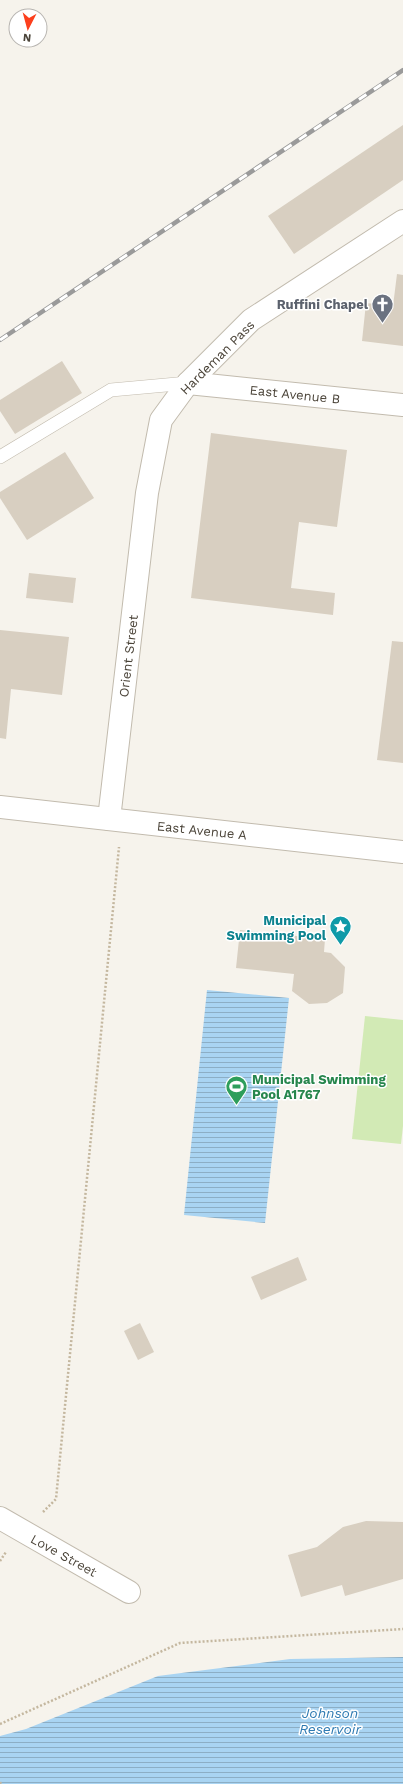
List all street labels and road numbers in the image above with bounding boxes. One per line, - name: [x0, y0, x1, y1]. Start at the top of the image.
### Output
- street label: Hardeman Pass: [177, 317, 258, 398]
- street label: East Avenue B: [249, 382, 341, 407]
- street label: Orient Street: [116, 613, 141, 698]
- street label: East Avenue A: [156, 818, 248, 843]
- street label: Love Street: [28, 1531, 100, 1580]

